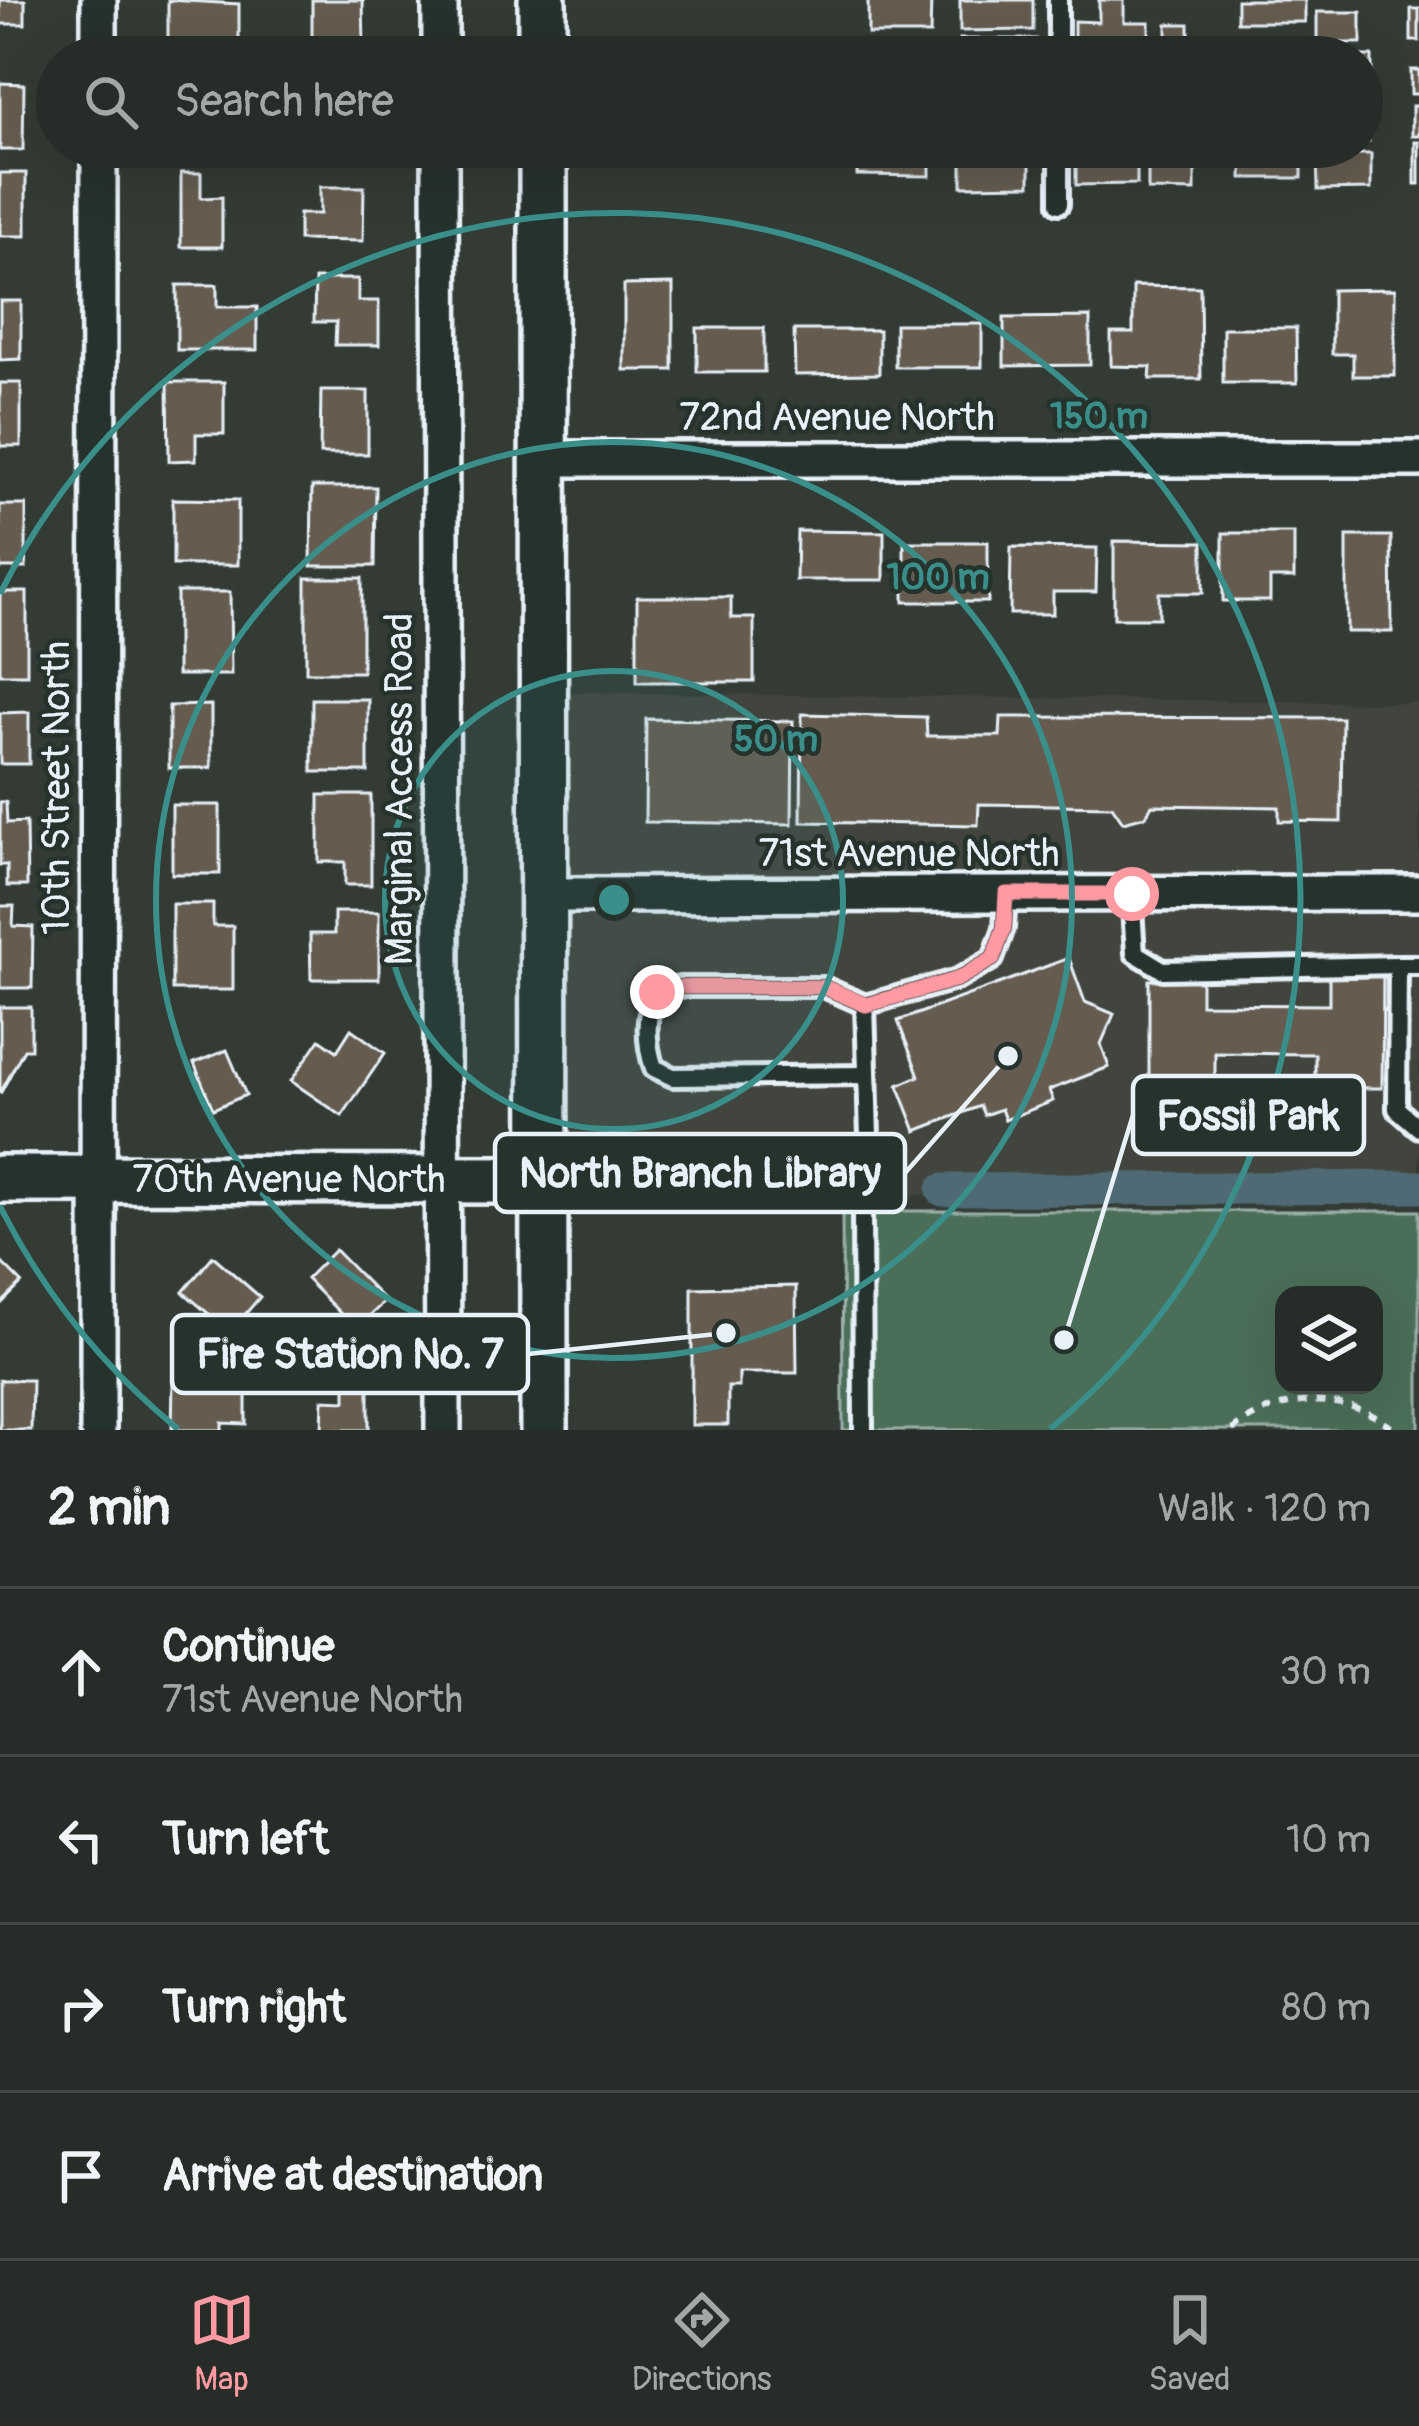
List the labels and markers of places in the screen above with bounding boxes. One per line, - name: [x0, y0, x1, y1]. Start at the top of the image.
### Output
- centre of rings: [593, 879, 635, 921]
- callout: Fossil Park: [1133, 1076, 1364, 1154]
- callout: North Branch Library: [495, 1134, 905, 1212]
- callout: Fire Station No. 7: [172, 1315, 528, 1393]

